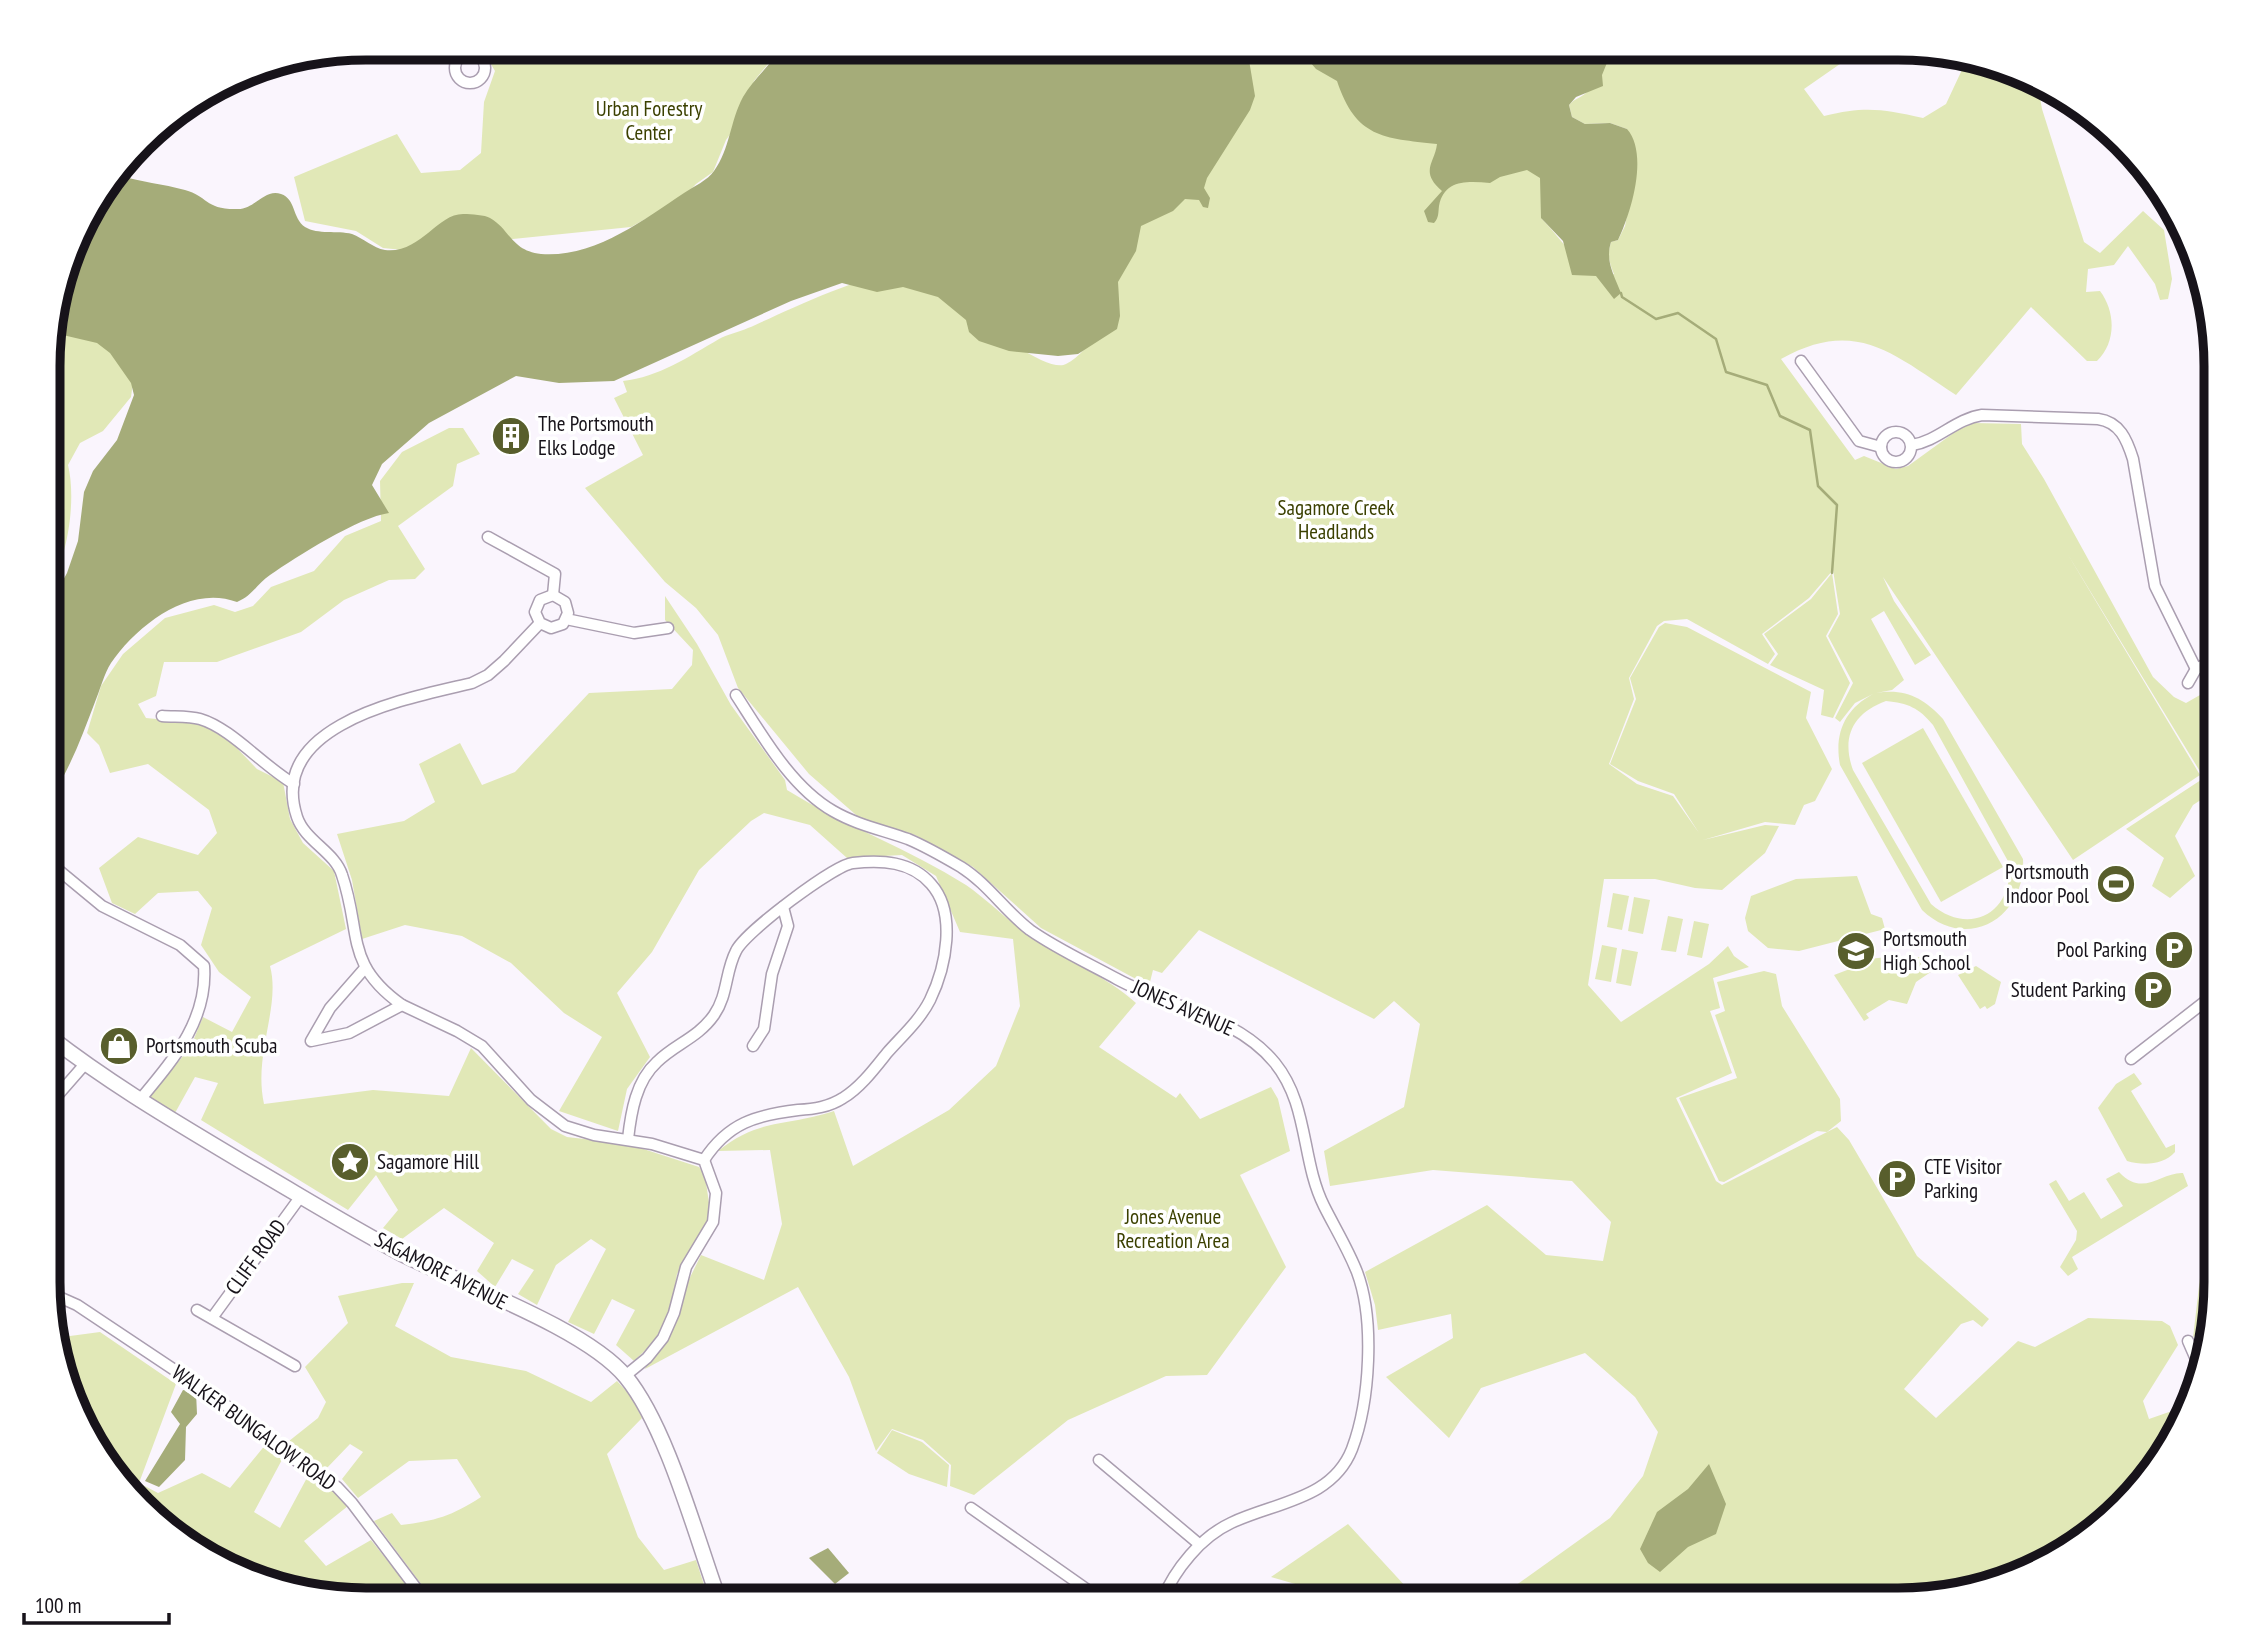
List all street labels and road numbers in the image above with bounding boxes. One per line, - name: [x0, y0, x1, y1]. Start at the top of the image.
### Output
- street label: JONES AVENUE: [1127, 973, 1238, 1042]
- street label: CLIFF ROAD: [219, 1214, 292, 1300]
- street label: SAGAMORE AVENUE: [370, 1225, 512, 1316]
- street label: WALKER BUNGALOW ROAD: [167, 1359, 342, 1496]

